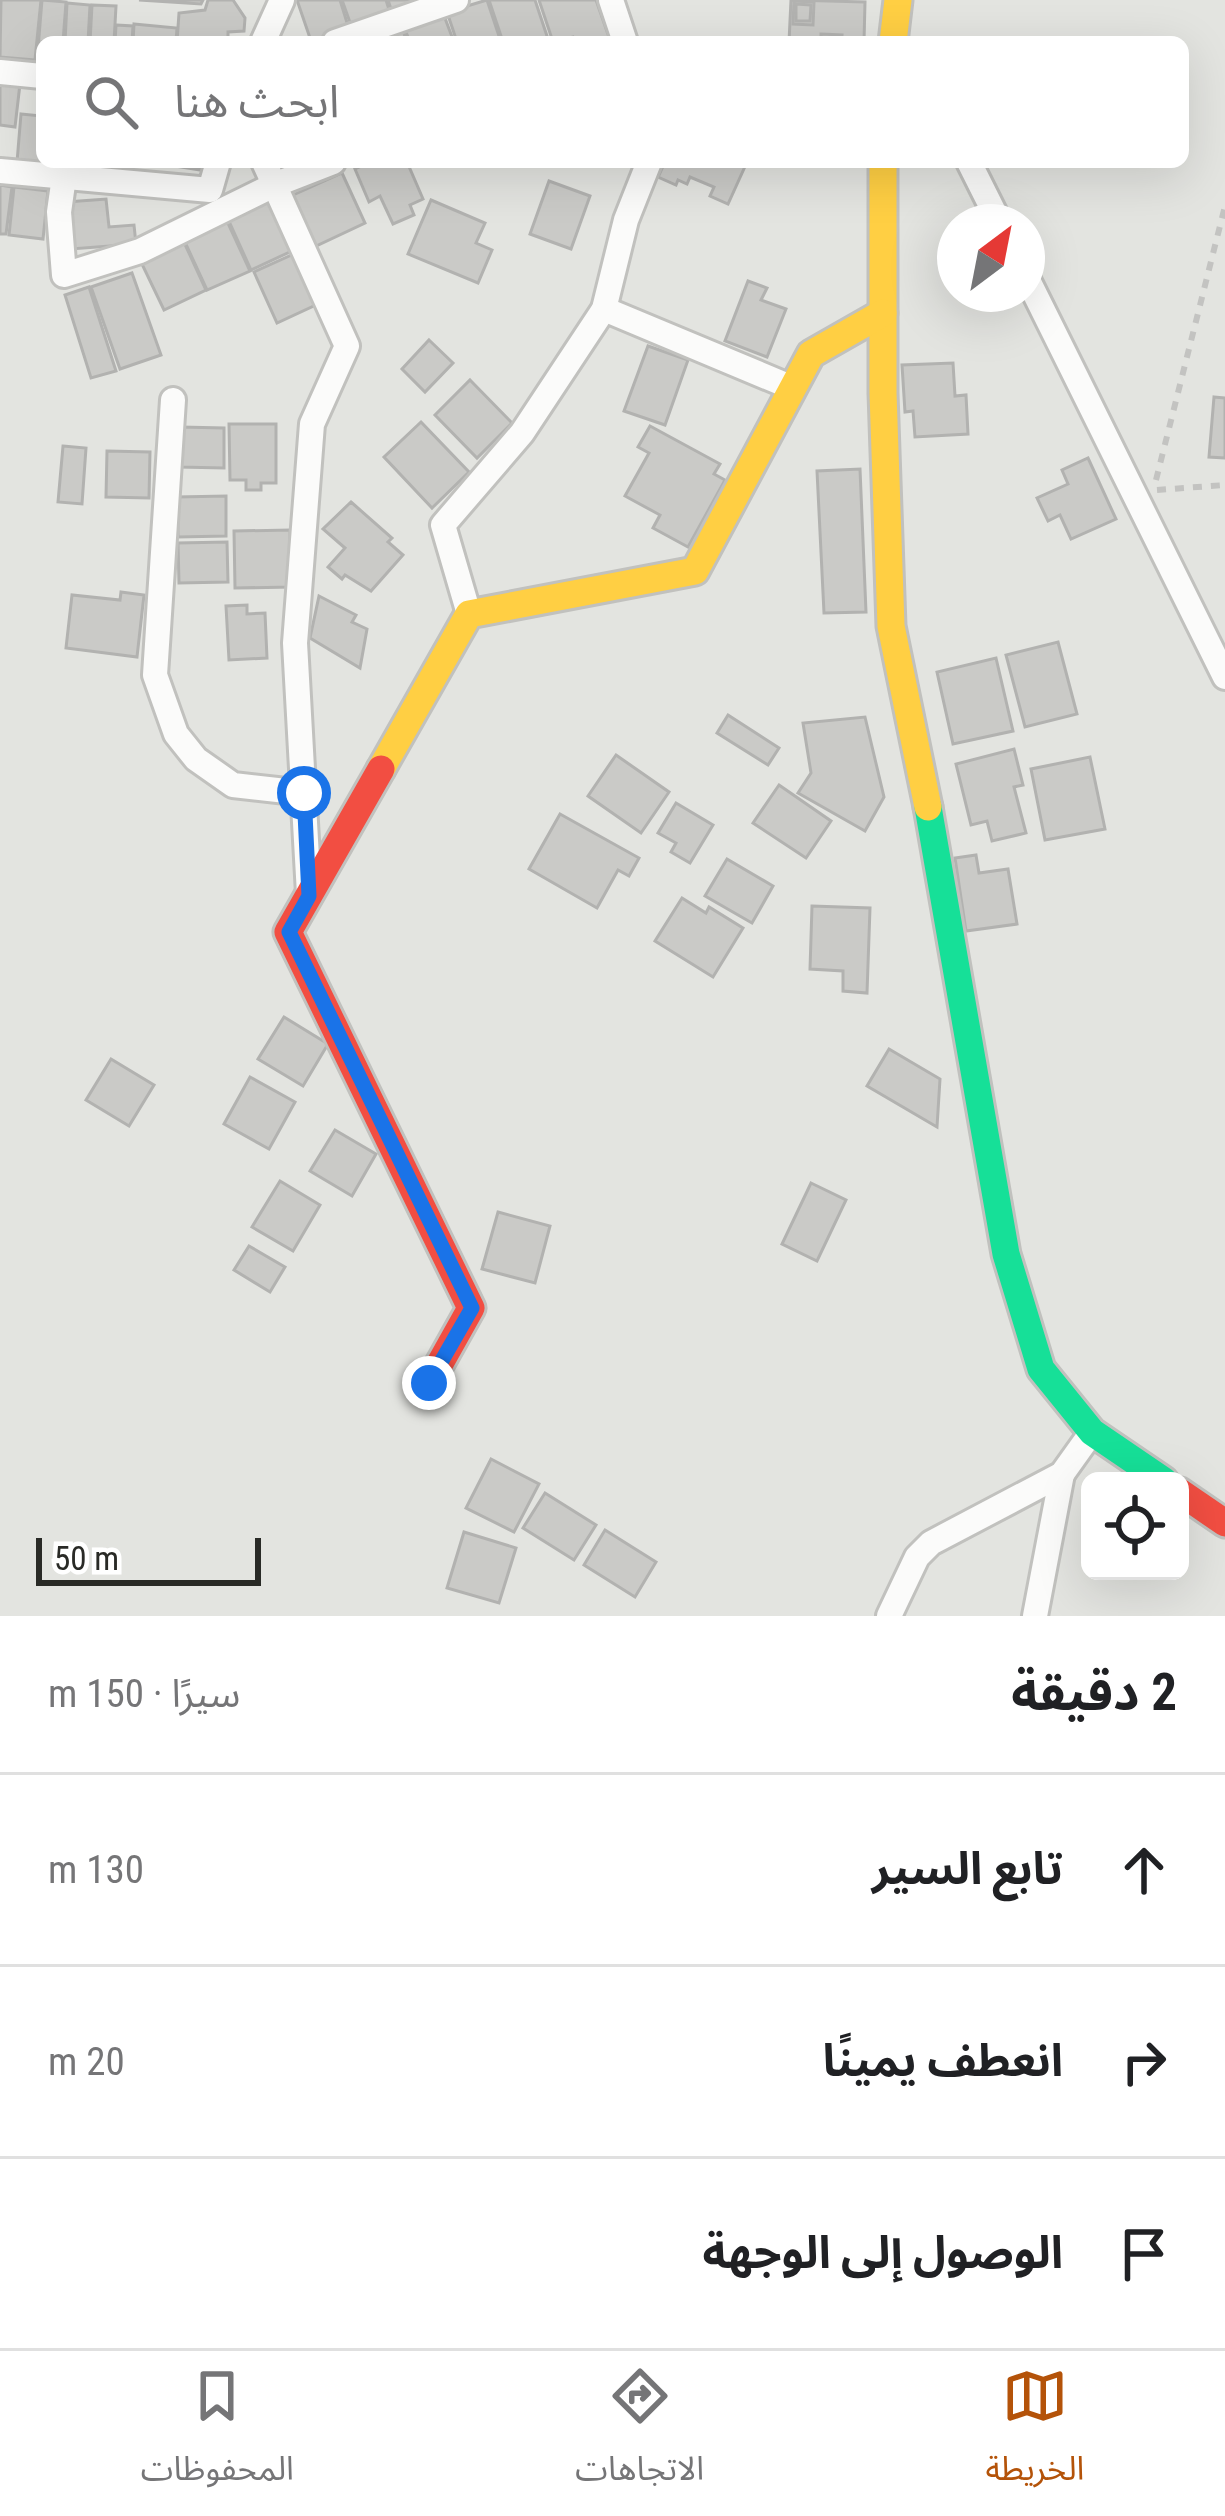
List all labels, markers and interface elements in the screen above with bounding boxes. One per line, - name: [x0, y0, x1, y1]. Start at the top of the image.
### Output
- search box: [36, 36, 1189, 168]
- icon: search: [78, 69, 144, 135]
- text: ابحث هنا: [174, 75, 339, 128]
- north arrow: [937, 204, 1045, 312]
- route start: [277, 766, 331, 820]
- route end: [402, 1356, 456, 1410]
- map controls: [1081, 1472, 1189, 1580]
- button: locate: [1081, 1472, 1189, 1580]
- scale bar: [36, 1532, 261, 1585]
- text: 50 m: [54, 1539, 119, 1578]
- text: 2 دقيقة: [1011, 1663, 1177, 1722]
- text: سيرًا · 150 m: [48, 1671, 240, 1717]
- icon: ahead: [1111, 1837, 1177, 1903]
- text: تابع السير: [872, 1842, 1063, 1895]
- text: 130 m: [48, 1847, 144, 1893]
- icon: right: [1111, 2029, 1177, 2095]
- text: انعطف يمينًا: [823, 2034, 1063, 2087]
- text: 20 m: [48, 2039, 125, 2085]
- icon: arrive: [1111, 2221, 1177, 2287]
- text: الوصول إلى الوجهة: [702, 2226, 1063, 2279]
- tab: المحفوظات: [141, 2363, 294, 2504]
- tab: الاتجاهات: [575, 2363, 704, 2504]
- tab: الخريطة: [985, 2363, 1084, 2504]

